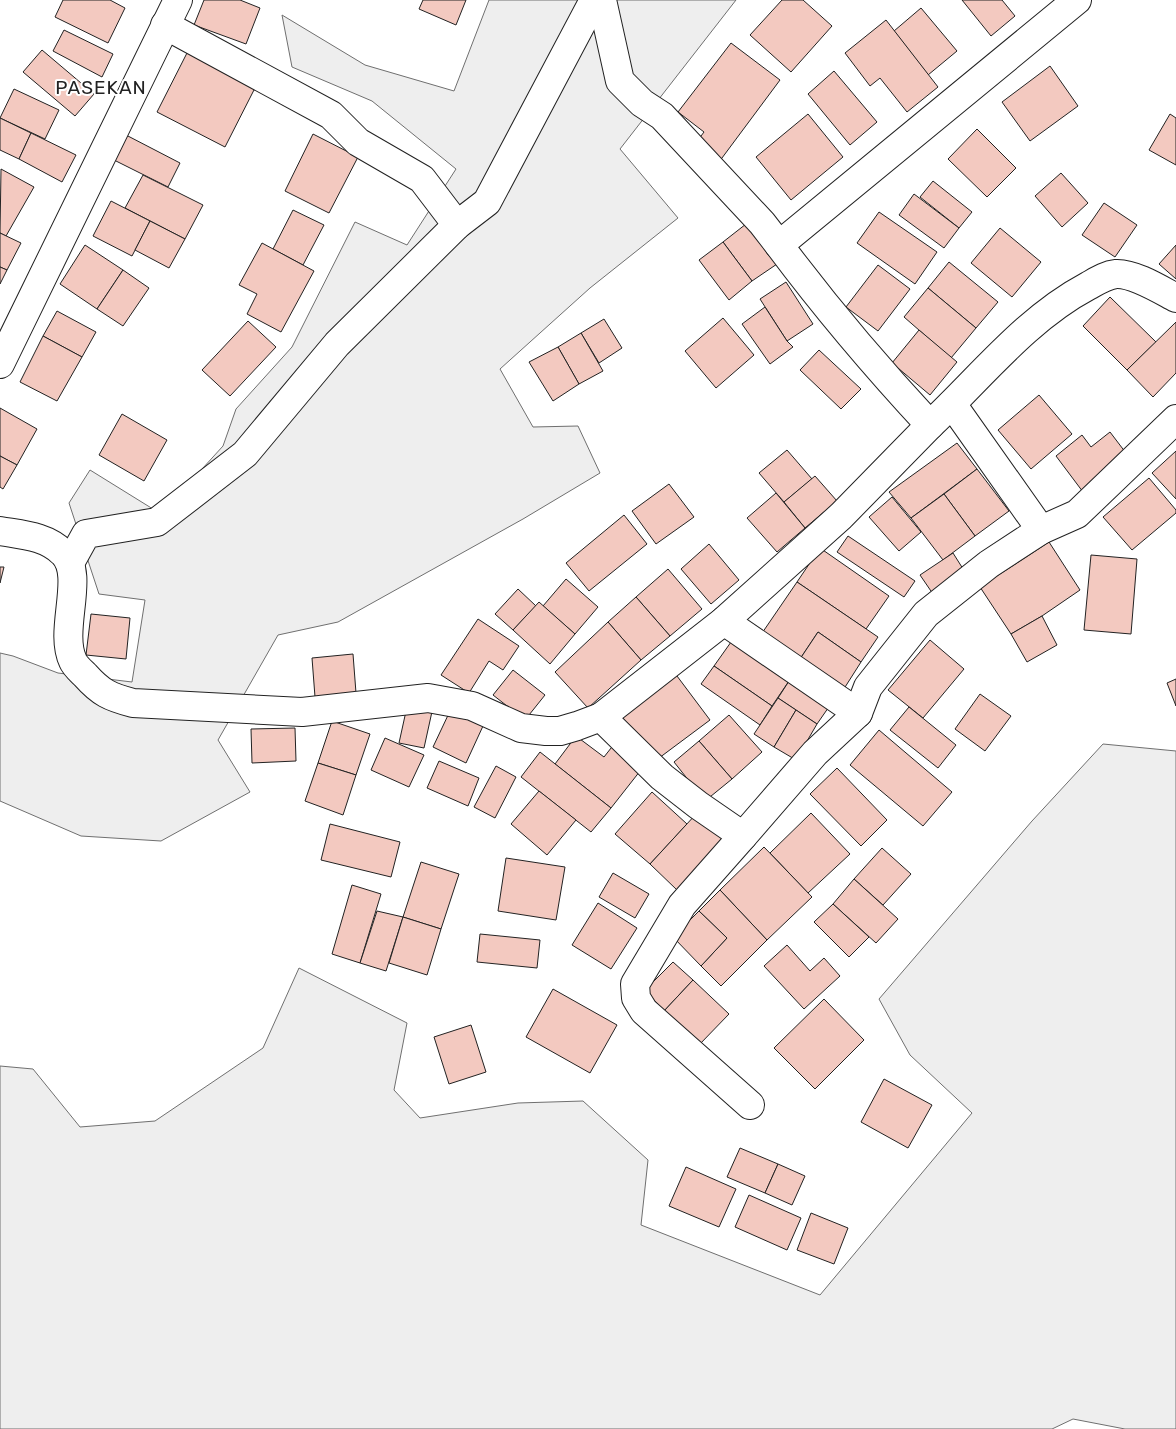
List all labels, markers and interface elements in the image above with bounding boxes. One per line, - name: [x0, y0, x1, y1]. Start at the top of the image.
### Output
- district label: PASEKAN: [55, 76, 147, 99]

